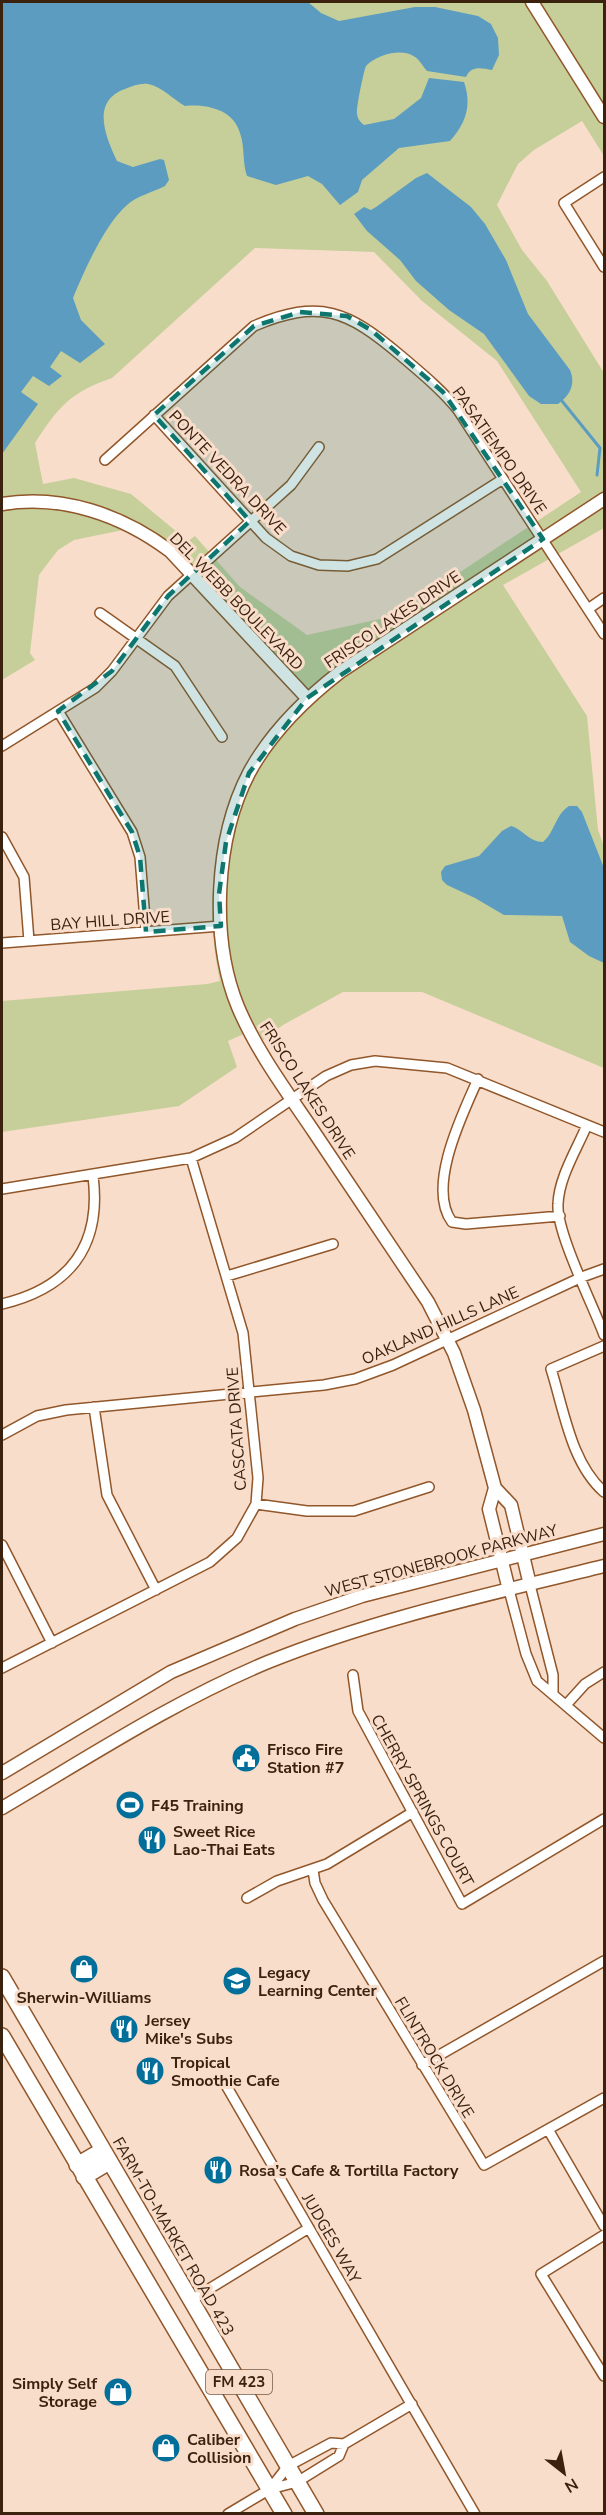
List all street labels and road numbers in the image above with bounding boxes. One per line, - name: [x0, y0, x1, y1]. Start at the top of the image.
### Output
- street label: PASATIEMPO DRIVE: [447, 382, 551, 519]
- street label: PONTE VEDRA DRIVE: [164, 406, 291, 540]
- street label: DEL WEBB BOULEVARD: [165, 528, 308, 675]
- street label: FRISCO LAKES DRIVE: [320, 566, 465, 674]
- street label: BAY HILL DRIVE: [50, 906, 171, 936]
- street label: FRISCO LAKES DRIVE: [254, 1017, 360, 1164]
- street label: OAKLAND HILLS LANE: [358, 1281, 523, 1371]
- street label: CASCATA DRIVE: [222, 1366, 252, 1492]
- street label: WEST STONEBROOK PARKWAY: [322, 1519, 561, 1603]
- street label: CHERRY SPRINGS COURT: [366, 1710, 479, 1891]
- street label: FLINTROCK DRIVE: [389, 1993, 479, 2122]
- street label: FARM-TO-MARKET ROAD 423: [107, 2133, 239, 2340]
- street label: JUDGES WAY: [296, 2189, 366, 2288]
- road number: FM 423: [206, 2370, 272, 2394]

